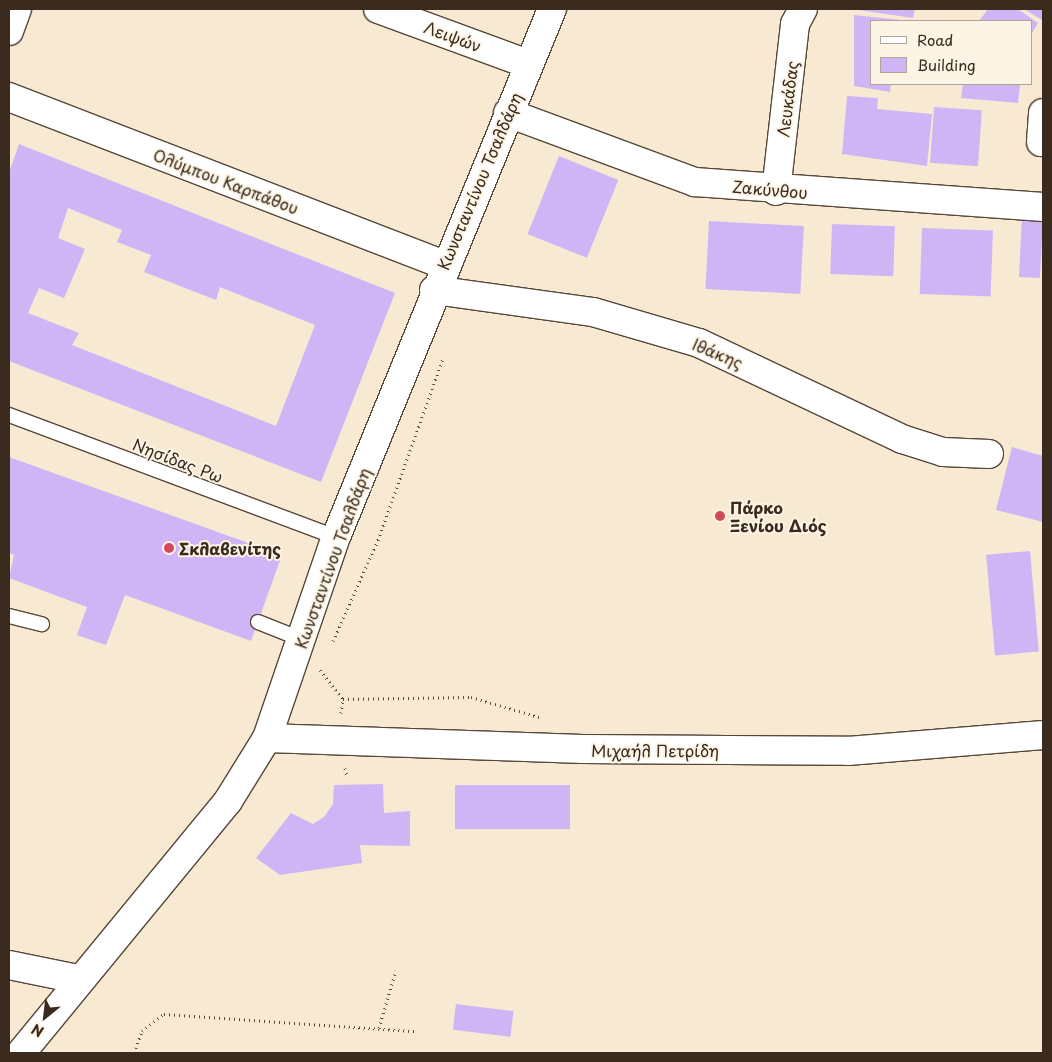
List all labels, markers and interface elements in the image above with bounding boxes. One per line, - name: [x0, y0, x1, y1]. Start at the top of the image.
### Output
- street label: Λειψών: [422, 17, 484, 55]
- legend: [870, 20, 1032, 85]
- text: Road: [917, 28, 953, 51]
- text: Building: [917, 53, 976, 76]
- street label: Λευκάδας: [773, 60, 801, 138]
- street label: Κωνσταντίνου Τσαλδάρη: [433, 89, 525, 273]
- street label: Ολύμπου Καρπάθου: [151, 144, 301, 218]
- street label: Ζακύνθου: [732, 176, 808, 202]
- street label: Ιθάκης: [690, 334, 746, 372]
- street label: Νησίδας Ρω: [131, 434, 225, 486]
- street label: Κωνσταντίνου Τσαλδάρη: [290, 465, 374, 651]
- place label: Πάρκο Ξενίου Διός: [730, 497, 826, 535]
- marker: Πάρκο Ξενίου Διός: [714, 510, 726, 522]
- place label: Σκλαβενίτης: [179, 538, 281, 558]
- marker: Σκλαβενίτης: [163, 542, 175, 554]
- street label: Μιχαήλ Πετρίδη: [591, 740, 719, 760]
- north arrow: [20, 992, 70, 1042]
- text: N: [28, 1019, 47, 1042]

